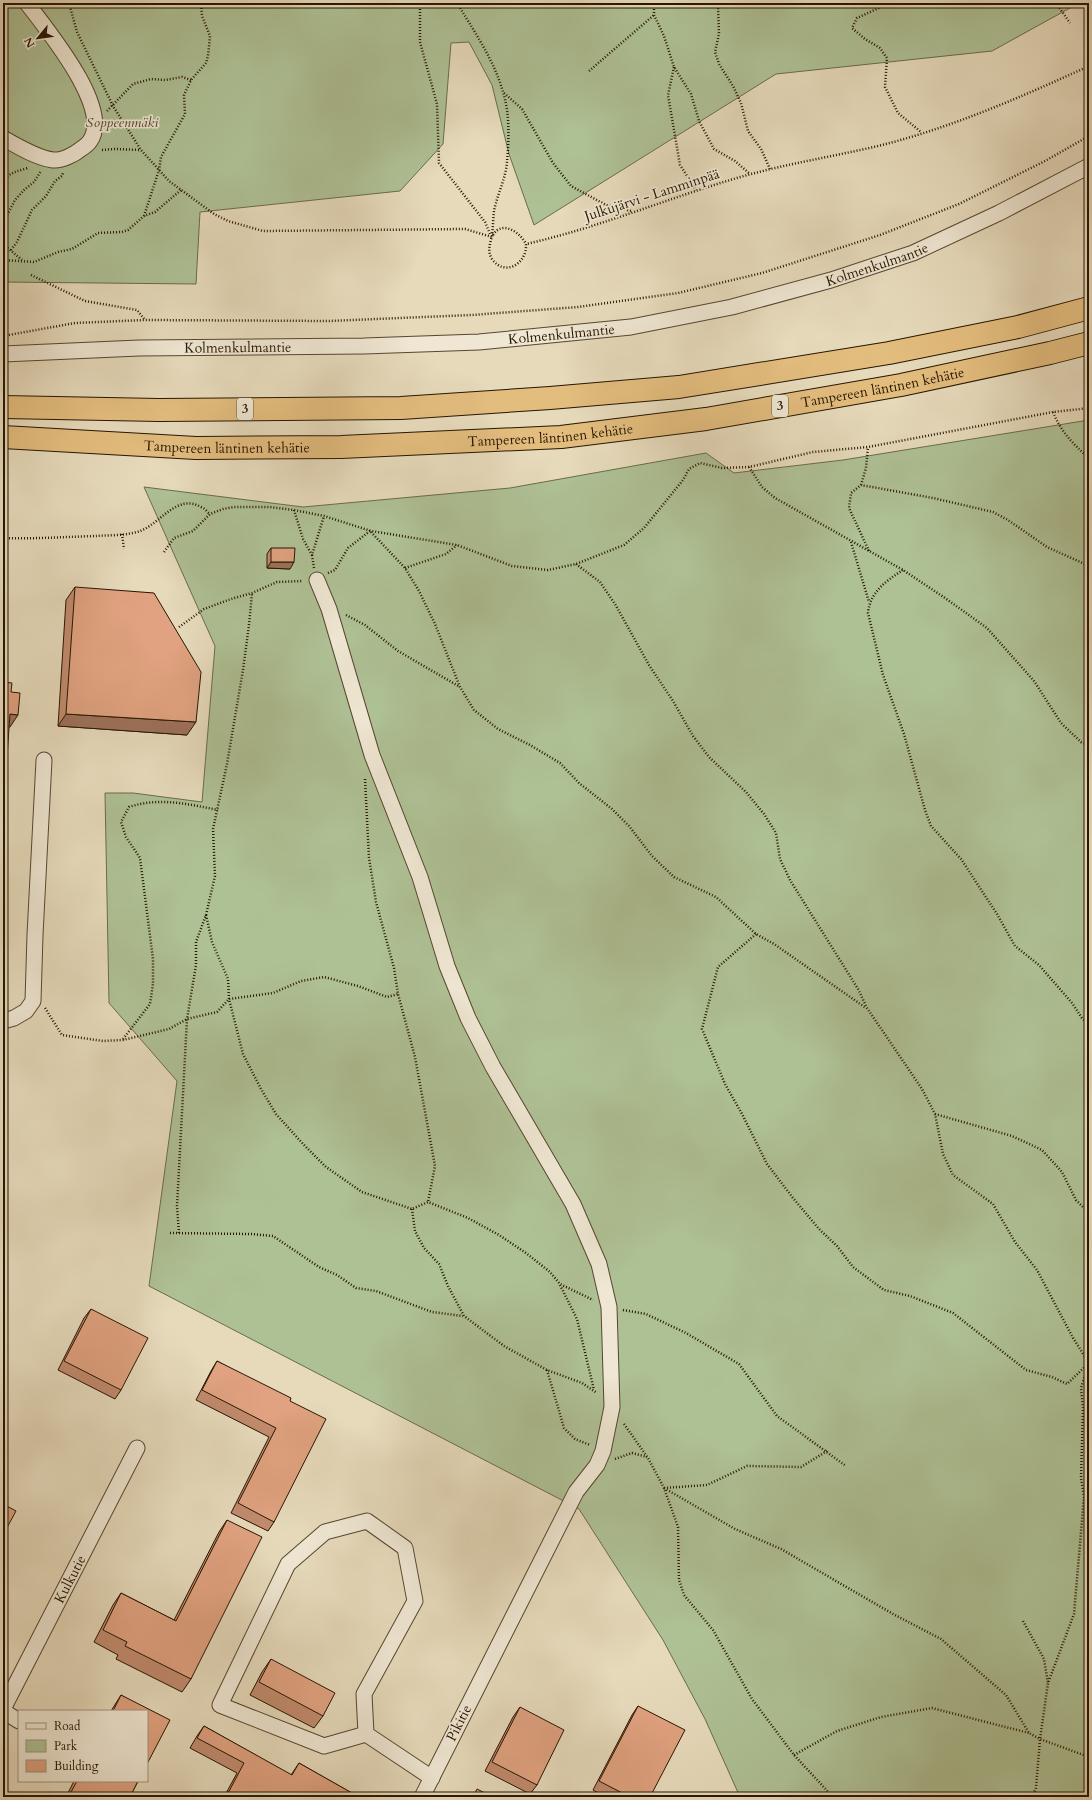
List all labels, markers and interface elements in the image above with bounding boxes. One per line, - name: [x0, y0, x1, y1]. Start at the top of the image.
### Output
- north arrow: [18, 18, 58, 58]
- text: N: [21, 34, 39, 50]
- park label: Soppeenmäki: [86, 113, 158, 132]
- street label: Julkujärvi - Lamminpää: [580, 164, 722, 226]
- street label: Kolmenkulmantie: [823, 238, 931, 291]
- street label: Kolmenkulmantie: [507, 319, 616, 349]
- street label: Kolmenkulmantie: [184, 337, 291, 357]
- street label: Tampereen läntinen kehätie: [799, 362, 966, 412]
- road number: 3: [772, 395, 788, 417]
- road number: 3: [237, 398, 253, 420]
- street label: Tampereen läntinen kehätie: [467, 419, 634, 451]
- street label: Tampereen läntinen kehätie: [143, 436, 310, 458]
- street label: Kulkutie: [49, 1552, 90, 1606]
- street label: Pikitie: [442, 1702, 476, 1744]
- legend: [18, 1710, 148, 1782]
- text: Road: [54, 1718, 81, 1734]
- text: Park: [54, 1738, 78, 1754]
- text: Building: [54, 1758, 99, 1774]

